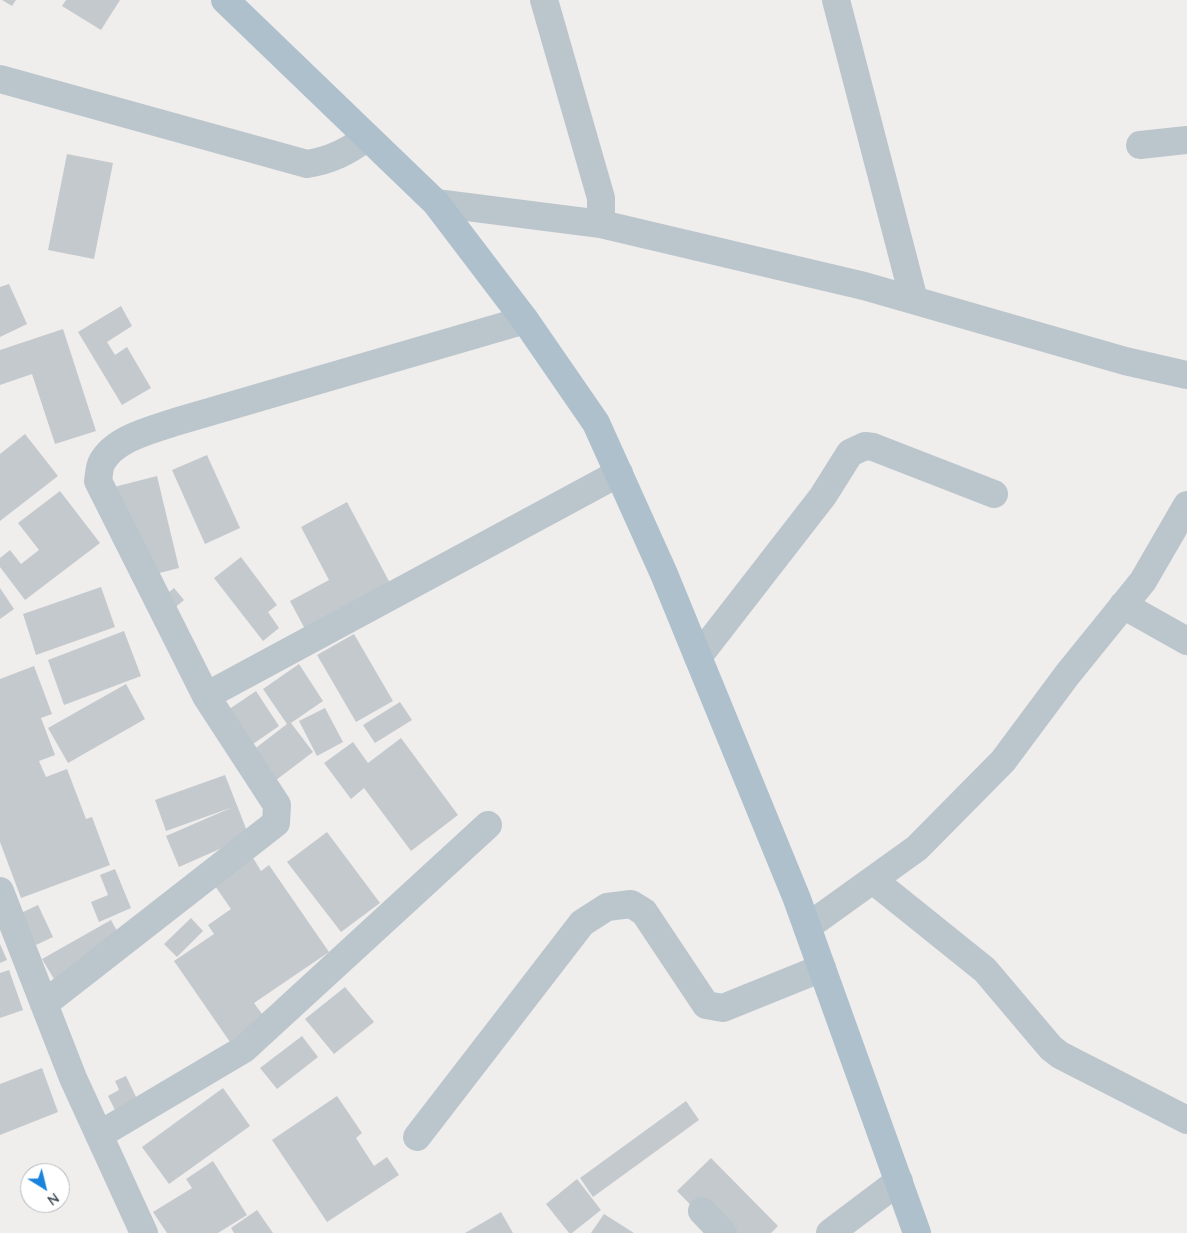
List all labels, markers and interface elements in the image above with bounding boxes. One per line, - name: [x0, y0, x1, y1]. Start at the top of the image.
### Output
- north arrow: [20, 1163, 70, 1213]
- text: N: [44, 1189, 63, 1210]

